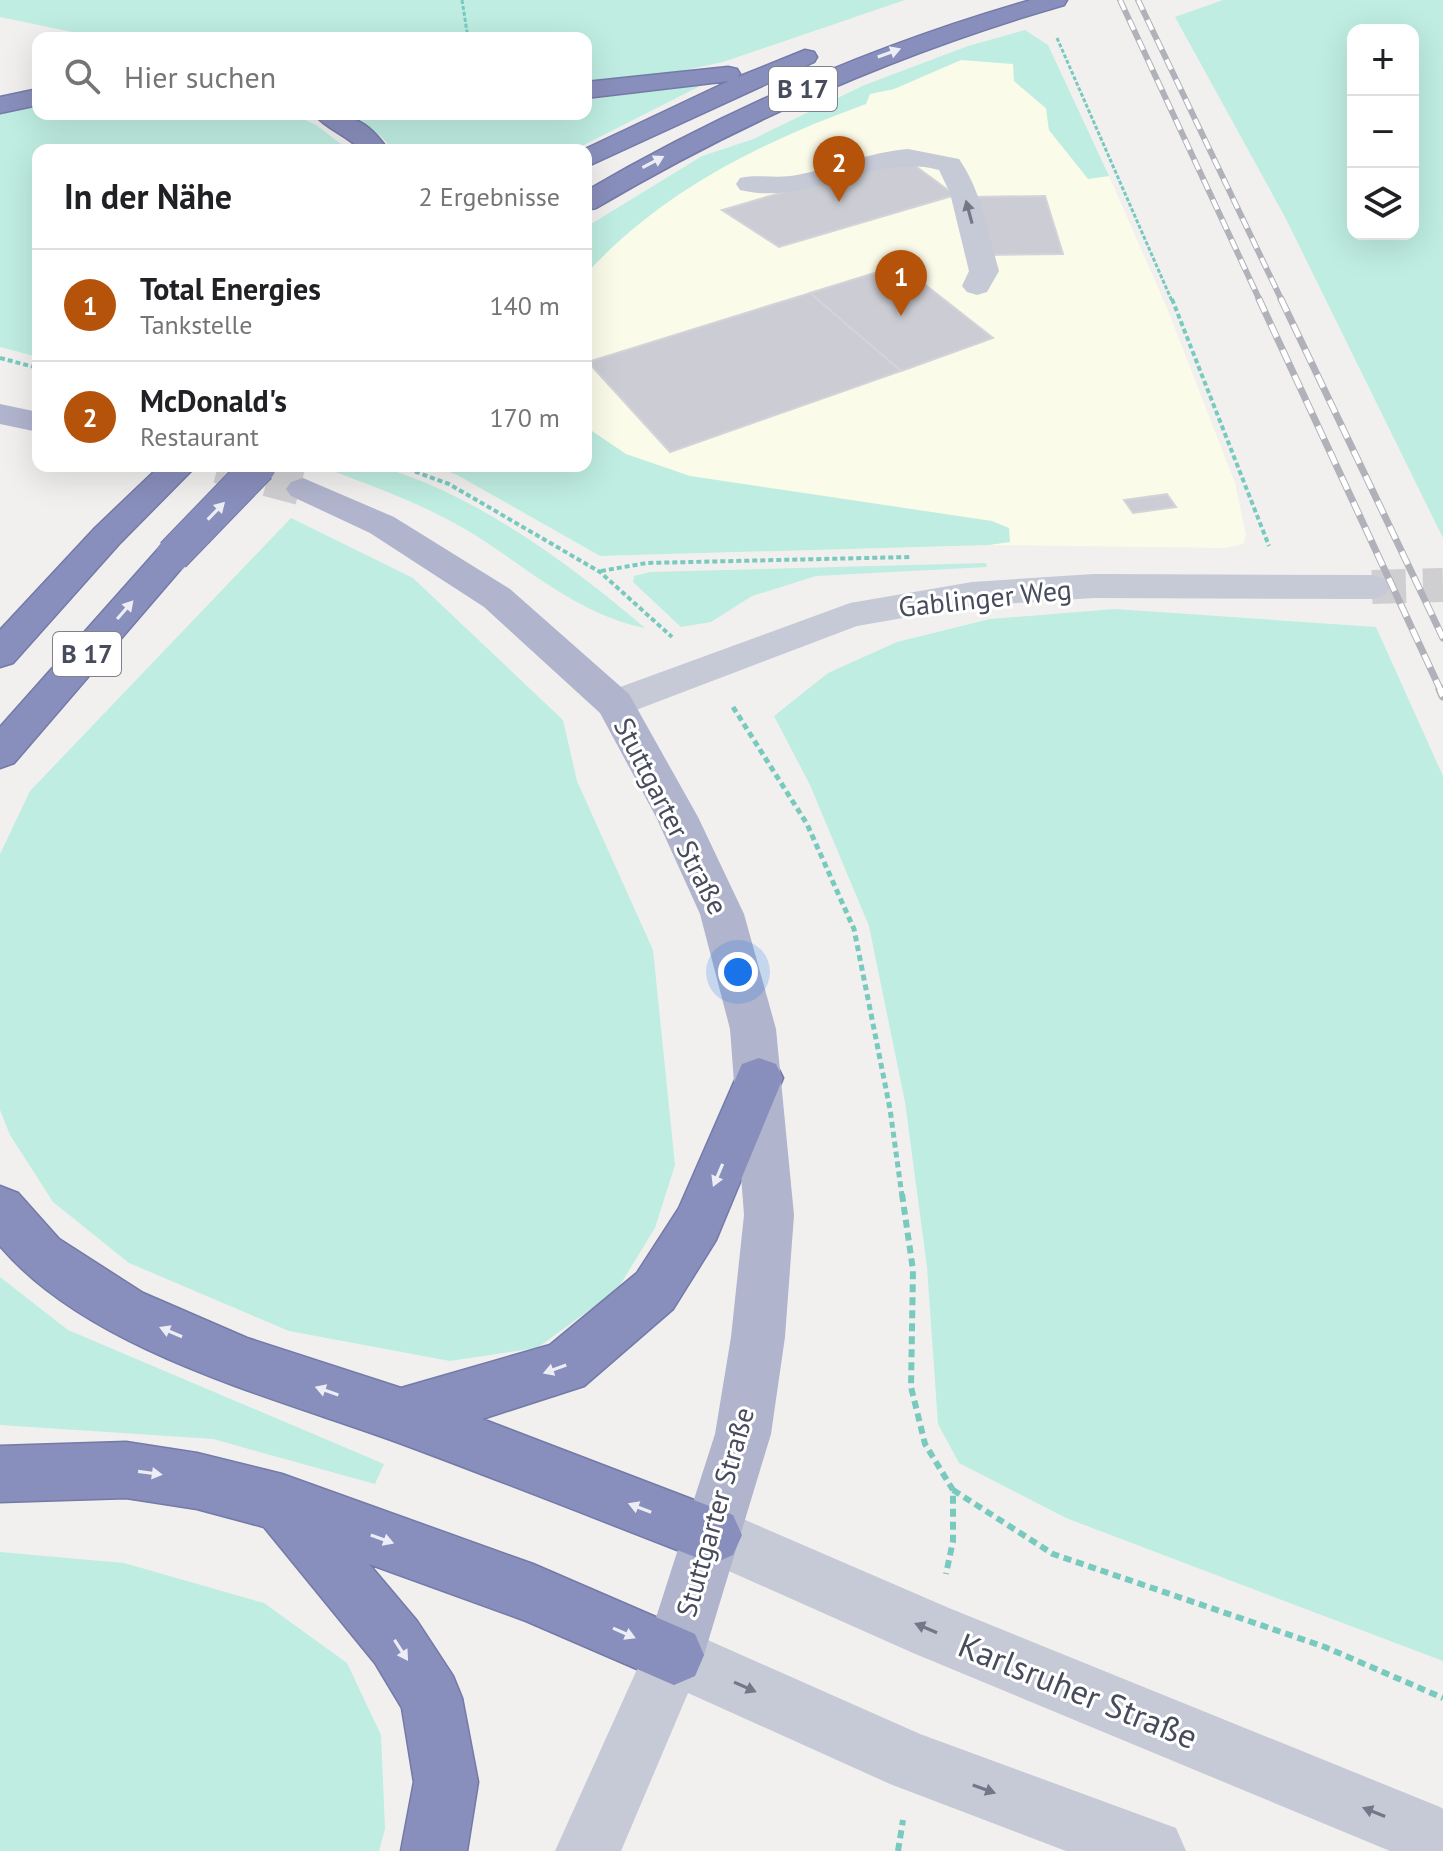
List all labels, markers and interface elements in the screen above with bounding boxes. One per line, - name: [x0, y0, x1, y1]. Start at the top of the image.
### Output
- map controls: [1347, 24, 1419, 240]
- button: +: [1347, 24, 1419, 96]
- search box: [32, 32, 592, 120]
- one-way arrow: [877, 47, 901, 59]
- icon: search: [60, 54, 104, 98]
- text: Hier suchen: [124, 57, 276, 96]
- road number: B 17: [769, 67, 837, 111]
- button: −: [1347, 96, 1419, 168]
- pin: 2: [813, 136, 865, 202]
- one-way arrow: [642, 156, 665, 169]
- button: layers: [1347, 168, 1419, 240]
- text: In der Nähe: [64, 174, 232, 218]
- text: 2 Ergebnisse: [419, 180, 560, 213]
- one-way arrow: [962, 200, 974, 225]
- pin: 1: [875, 250, 927, 316]
- text: Total Energies: [140, 269, 321, 308]
- text: 1: [83, 289, 97, 322]
- text: 140 m: [489, 289, 560, 322]
- text: Tankstelle: [140, 308, 252, 341]
- text: McDonald's: [140, 381, 287, 420]
- text: 2: [83, 401, 97, 434]
- text: 170 m: [489, 401, 560, 434]
- text: Restaurant: [140, 420, 259, 453]
- one-way arrow: [207, 501, 225, 520]
- street label: Gablinger Weg: [897, 570, 1073, 625]
- one-way arrow: [116, 601, 134, 620]
- road number: B 17: [53, 632, 121, 676]
- street label: Stuttgarter Straße: [606, 711, 737, 921]
- your location: [718, 952, 758, 992]
- one-way arrow: [711, 1164, 724, 1187]
- one-way arrow: [160, 1325, 183, 1339]
- one-way arrow: [543, 1363, 567, 1376]
- one-way arrow: [315, 1385, 339, 1397]
- street label: Stuttgarter Straße: [667, 1403, 762, 1621]
- one-way arrow: [138, 1468, 163, 1480]
- one-way arrow: [628, 1501, 652, 1513]
- one-way arrow: [370, 1533, 394, 1546]
- one-way arrow: [914, 1622, 938, 1635]
- street label: Karlsruher Straße: [952, 1622, 1204, 1758]
- one-way arrow: [612, 1627, 635, 1640]
- one-way arrow: [394, 1640, 409, 1661]
- one-way arrow: [733, 1680, 757, 1694]
- one-way arrow: [972, 1783, 996, 1796]
- one-way arrow: [1362, 1805, 1386, 1818]

